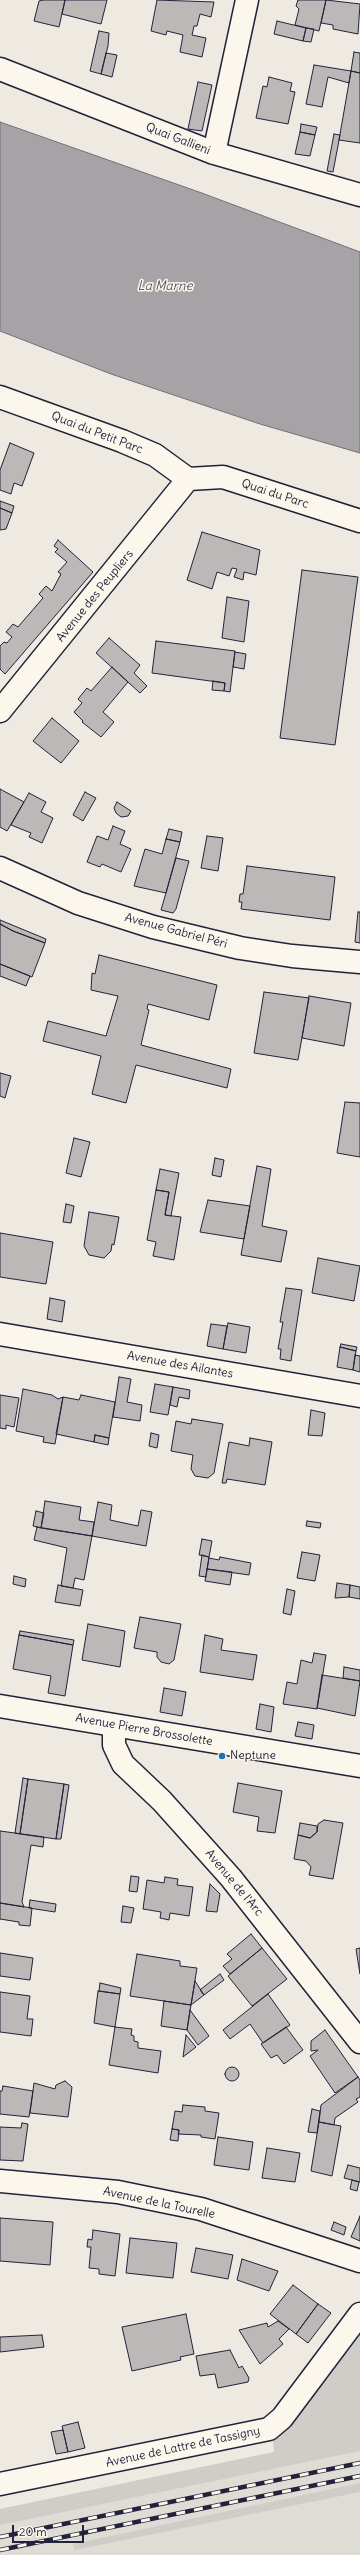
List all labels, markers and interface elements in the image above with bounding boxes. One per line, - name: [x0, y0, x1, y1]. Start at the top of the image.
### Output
- street label: Quai Gallieni: [144, 120, 212, 158]
- water label: La Marne: [137, 278, 193, 294]
- street label: Quai du Petit Parc: [49, 409, 145, 457]
- street label: Quai du Parc: [239, 476, 311, 512]
- street label: Avenue des Peupliers: [53, 547, 137, 645]
- street label: Avenue Gabriel Péri: [123, 910, 229, 952]
- street label: Avenue des Ailantes: [126, 1349, 234, 1381]
- street label: Avenue Pierre Brossolette: [74, 1711, 214, 1749]
- place label: Neptune: [230, 1749, 276, 1763]
- marker: Neptune: [217, 1751, 227, 1761]
- street label: Avenue de l'Arc: [202, 1847, 266, 1919]
- street label: Avenue de la Tourelle: [102, 2184, 216, 2222]
- street label: Avenue de Lattre de Tassigny: [105, 2424, 261, 2470]
- scale bar: [14, 2517, 86, 2543]
- text: 20 m: [19, 2524, 47, 2539]

